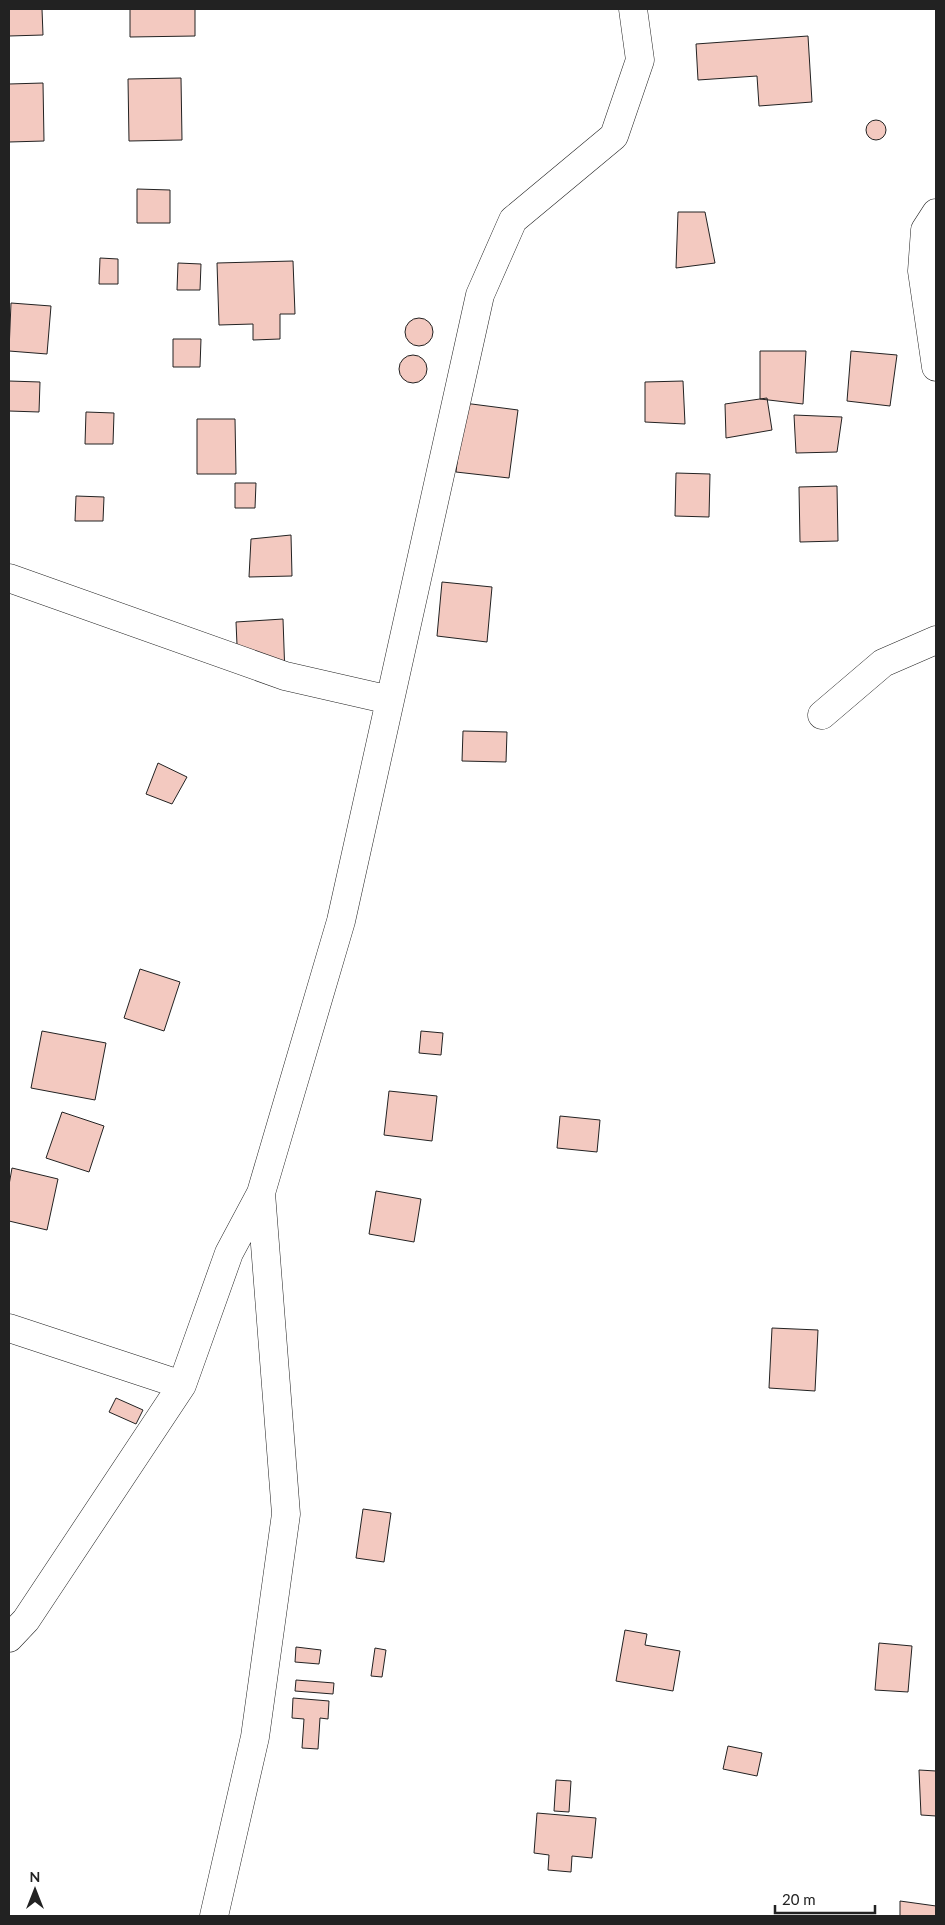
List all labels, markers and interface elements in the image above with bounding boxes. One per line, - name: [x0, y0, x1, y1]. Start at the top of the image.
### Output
- north arrow: [10, 1865, 60, 1915]
- text: N: [30, 1868, 40, 1885]
- scale bar: [775, 1882, 875, 1914]
- text: 20 m: [782, 1890, 816, 1908]

